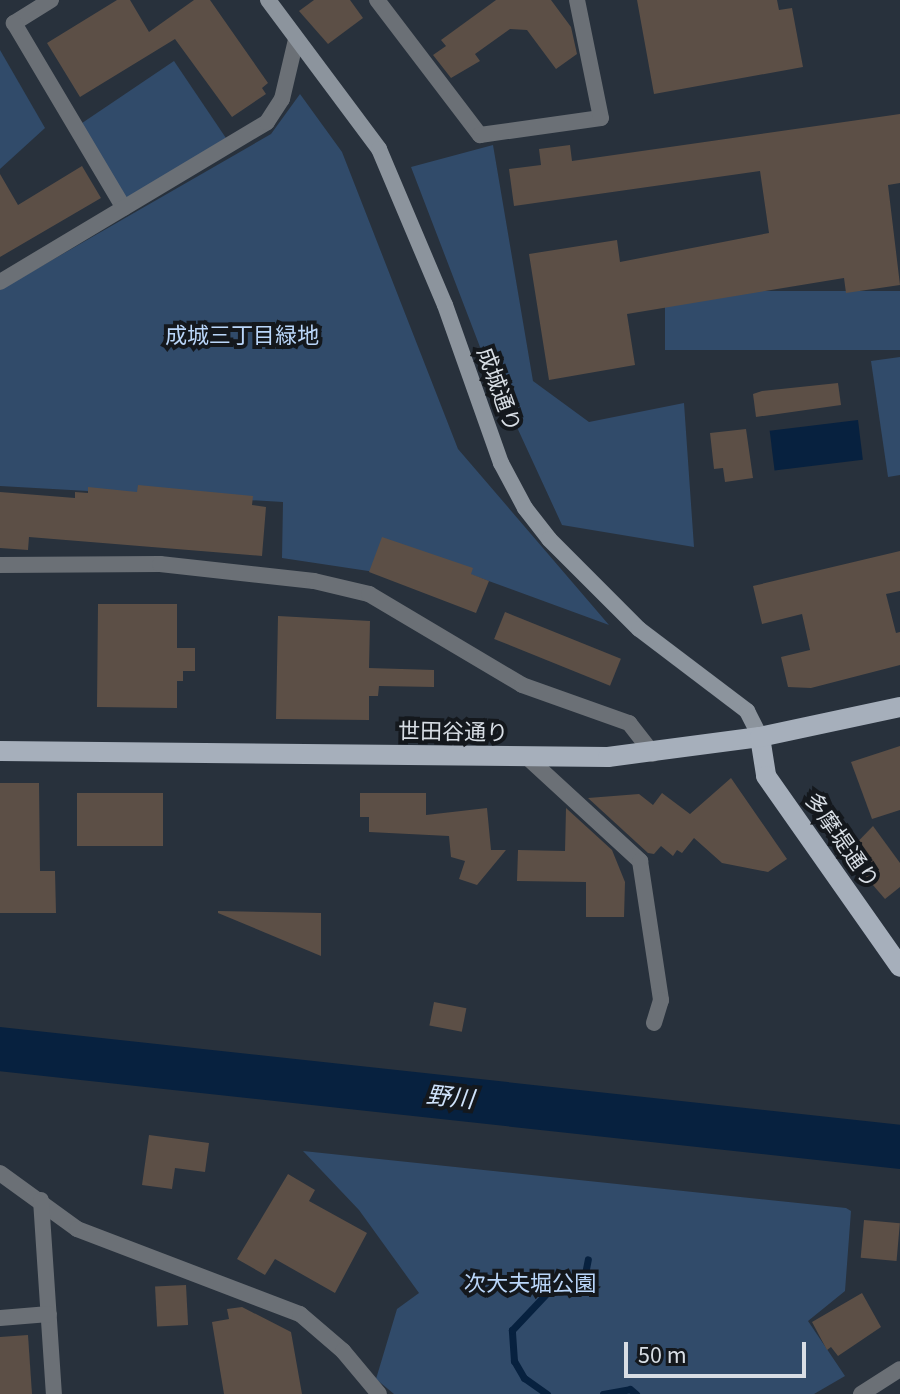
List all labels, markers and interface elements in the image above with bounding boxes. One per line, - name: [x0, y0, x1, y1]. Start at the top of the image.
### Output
- park label: 成城三丁目緑地: [165, 324, 319, 350]
- street label: 成城通り: [471, 344, 525, 436]
- street label: 世田谷通り: [398, 719, 508, 747]
- street label: 多摩堤通り: [799, 788, 883, 894]
- water label: 野川: [425, 1081, 475, 1115]
- park label: 次大夫堀公園: [464, 1272, 596, 1298]
- scale bar: [628, 1326, 810, 1376]
- text: 50 m: [638, 1338, 687, 1373]

